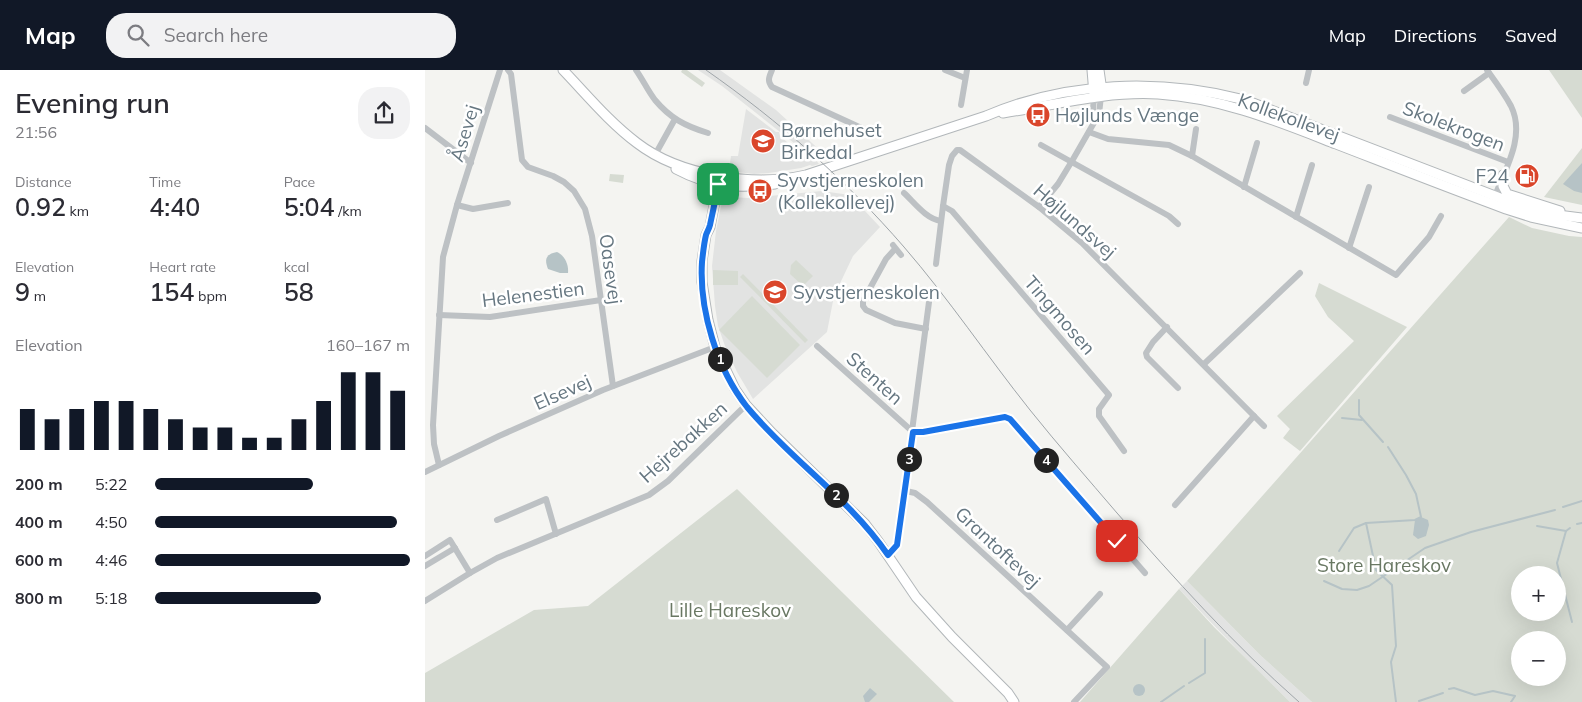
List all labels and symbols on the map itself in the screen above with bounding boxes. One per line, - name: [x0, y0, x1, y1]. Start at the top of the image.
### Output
- street label: Kollekollevej: [1235, 88, 1343, 146]
- street label: Skolekrogen: [1400, 96, 1508, 156]
- street label: Åsevej: [444, 102, 484, 164]
- bus stop icon: Højlunds Vænge: [1025, 102, 1051, 128]
- place label: Højlunds Vænge: [1055, 103, 1199, 127]
- place label: Børnehuset Birkedal: [781, 118, 882, 164]
- school or university icon: Børnehuset Birkedal: [750, 128, 776, 154]
- pin: [697, 163, 739, 205]
- fuel station icon: F24: [1514, 163, 1540, 189]
- place label: F24: [1476, 164, 1509, 188]
- place label: Syvstjerneskolen (Kollekollevej): [777, 168, 924, 214]
- bus stop icon: Syvstjerneskolen (Kollekollevej): [747, 178, 773, 204]
- street label: Højlundsvej: [1029, 178, 1121, 264]
- street label: Oasevej: [594, 232, 628, 306]
- street label: Tingmosen: [1019, 271, 1101, 359]
- street label: Helenestien: [480, 276, 586, 312]
- school or university icon: Syvstjerneskolen: [762, 279, 788, 305]
- place label: Syvstjerneskolen: [793, 280, 940, 304]
- pin: 1: [707, 346, 733, 372]
- street label: Stenten: [842, 346, 908, 410]
- street label: Elsevej: [530, 369, 594, 415]
- street label: Hejrebakken: [634, 396, 732, 488]
- pin: 3: [897, 446, 921, 472]
- pin: 4: [1033, 448, 1059, 472]
- pin: 2: [823, 482, 849, 508]
- street label: Grantoftevej: [950, 501, 1046, 593]
- pin: [1096, 520, 1138, 562]
- park label: Store Hareskov: [1317, 553, 1451, 577]
- park label: Lille Hareskov: [669, 598, 791, 622]

